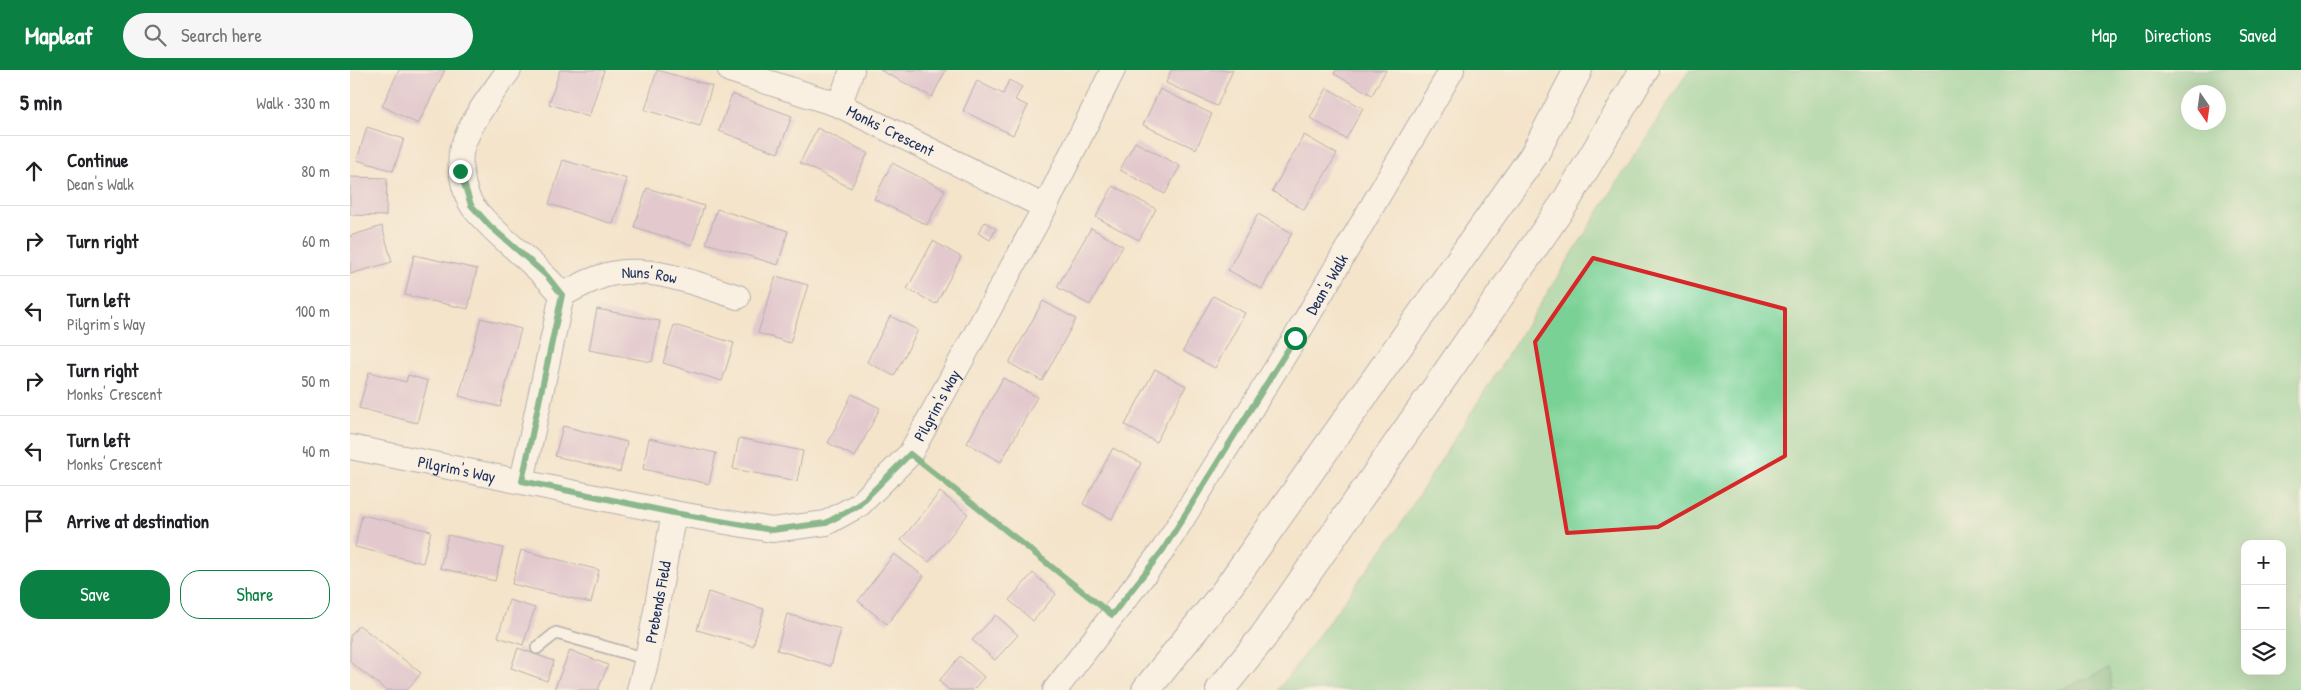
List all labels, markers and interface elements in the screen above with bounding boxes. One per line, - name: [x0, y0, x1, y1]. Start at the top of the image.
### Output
- search box: [123, 13, 473, 58]
- text: Mapleaf: [25, 19, 93, 51]
- icon: search: [141, 21, 169, 49]
- text: Search here: [181, 22, 262, 48]
- text: Map: [2092, 23, 2117, 48]
- text: Directions: [2145, 23, 2211, 48]
- text: Saved: [2239, 23, 2276, 48]
- north arrow: [2181, 85, 2226, 130]
- text: 5 min: [20, 88, 62, 117]
- text: Walk · 330 m: [256, 92, 330, 114]
- street label: Monks' Crescent: [843, 100, 939, 162]
- text: Continue: [67, 147, 128, 173]
- icon: ahead: [20, 157, 48, 185]
- text: 80 m: [301, 160, 330, 182]
- route end: [449, 160, 472, 183]
- text: Dean's Walk: [67, 173, 134, 195]
- icon: right: [20, 227, 48, 255]
- text: Turn right: [67, 228, 138, 254]
- text: 60 m: [302, 230, 330, 252]
- street label: Dean's Walk: [1300, 249, 1353, 319]
- street label: Nuns' Row: [621, 261, 679, 289]
- text: Turn left: [67, 287, 130, 313]
- icon: left: [20, 297, 48, 325]
- text: 100 m: [295, 300, 330, 322]
- text: Pilgrim's Way: [67, 313, 146, 335]
- route start: [1284, 327, 1307, 350]
- text: Turn right: [67, 357, 138, 383]
- street label: Pilgrim's Way: [908, 365, 965, 445]
- icon: right: [20, 367, 48, 395]
- text: 50 m: [302, 370, 330, 392]
- text: Monks' Crescent: [67, 383, 162, 405]
- text: Turn left: [67, 427, 130, 453]
- icon: left: [20, 437, 48, 465]
- text: 40 m: [302, 440, 330, 462]
- street label: Pilgrim's Way: [416, 450, 498, 487]
- text: Monks' Crescent: [67, 453, 162, 475]
- icon: arrive: [20, 507, 48, 535]
- text: Arrive at destination: [67, 508, 209, 534]
- map controls: [2241, 540, 2286, 675]
- button: +: [2241, 540, 2286, 585]
- street label: Prebends Field: [639, 559, 676, 645]
- button: Save: [20, 570, 170, 619]
- button: Share: [180, 570, 330, 619]
- button: −: [2241, 585, 2286, 630]
- button: layers: [2241, 630, 2286, 675]

